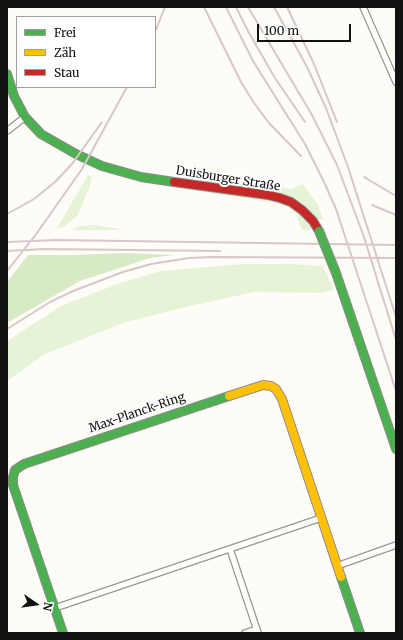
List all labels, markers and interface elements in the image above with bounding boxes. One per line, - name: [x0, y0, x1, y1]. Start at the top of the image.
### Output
- legend: [16, 16, 156, 88]
- scale bar: [259, 16, 353, 42]
- text: 100 m: [264, 23, 299, 38]
- text: Frei: [54, 25, 76, 40]
- text: Zäh: [54, 45, 76, 60]
- text: Stau: [54, 65, 80, 80]
- street label: Duisburger Straße: [175, 164, 281, 194]
- street label: Max-Planck-Ring: [87, 390, 187, 436]
- north arrow: [16, 584, 56, 624]
- text: N: [40, 601, 55, 613]

